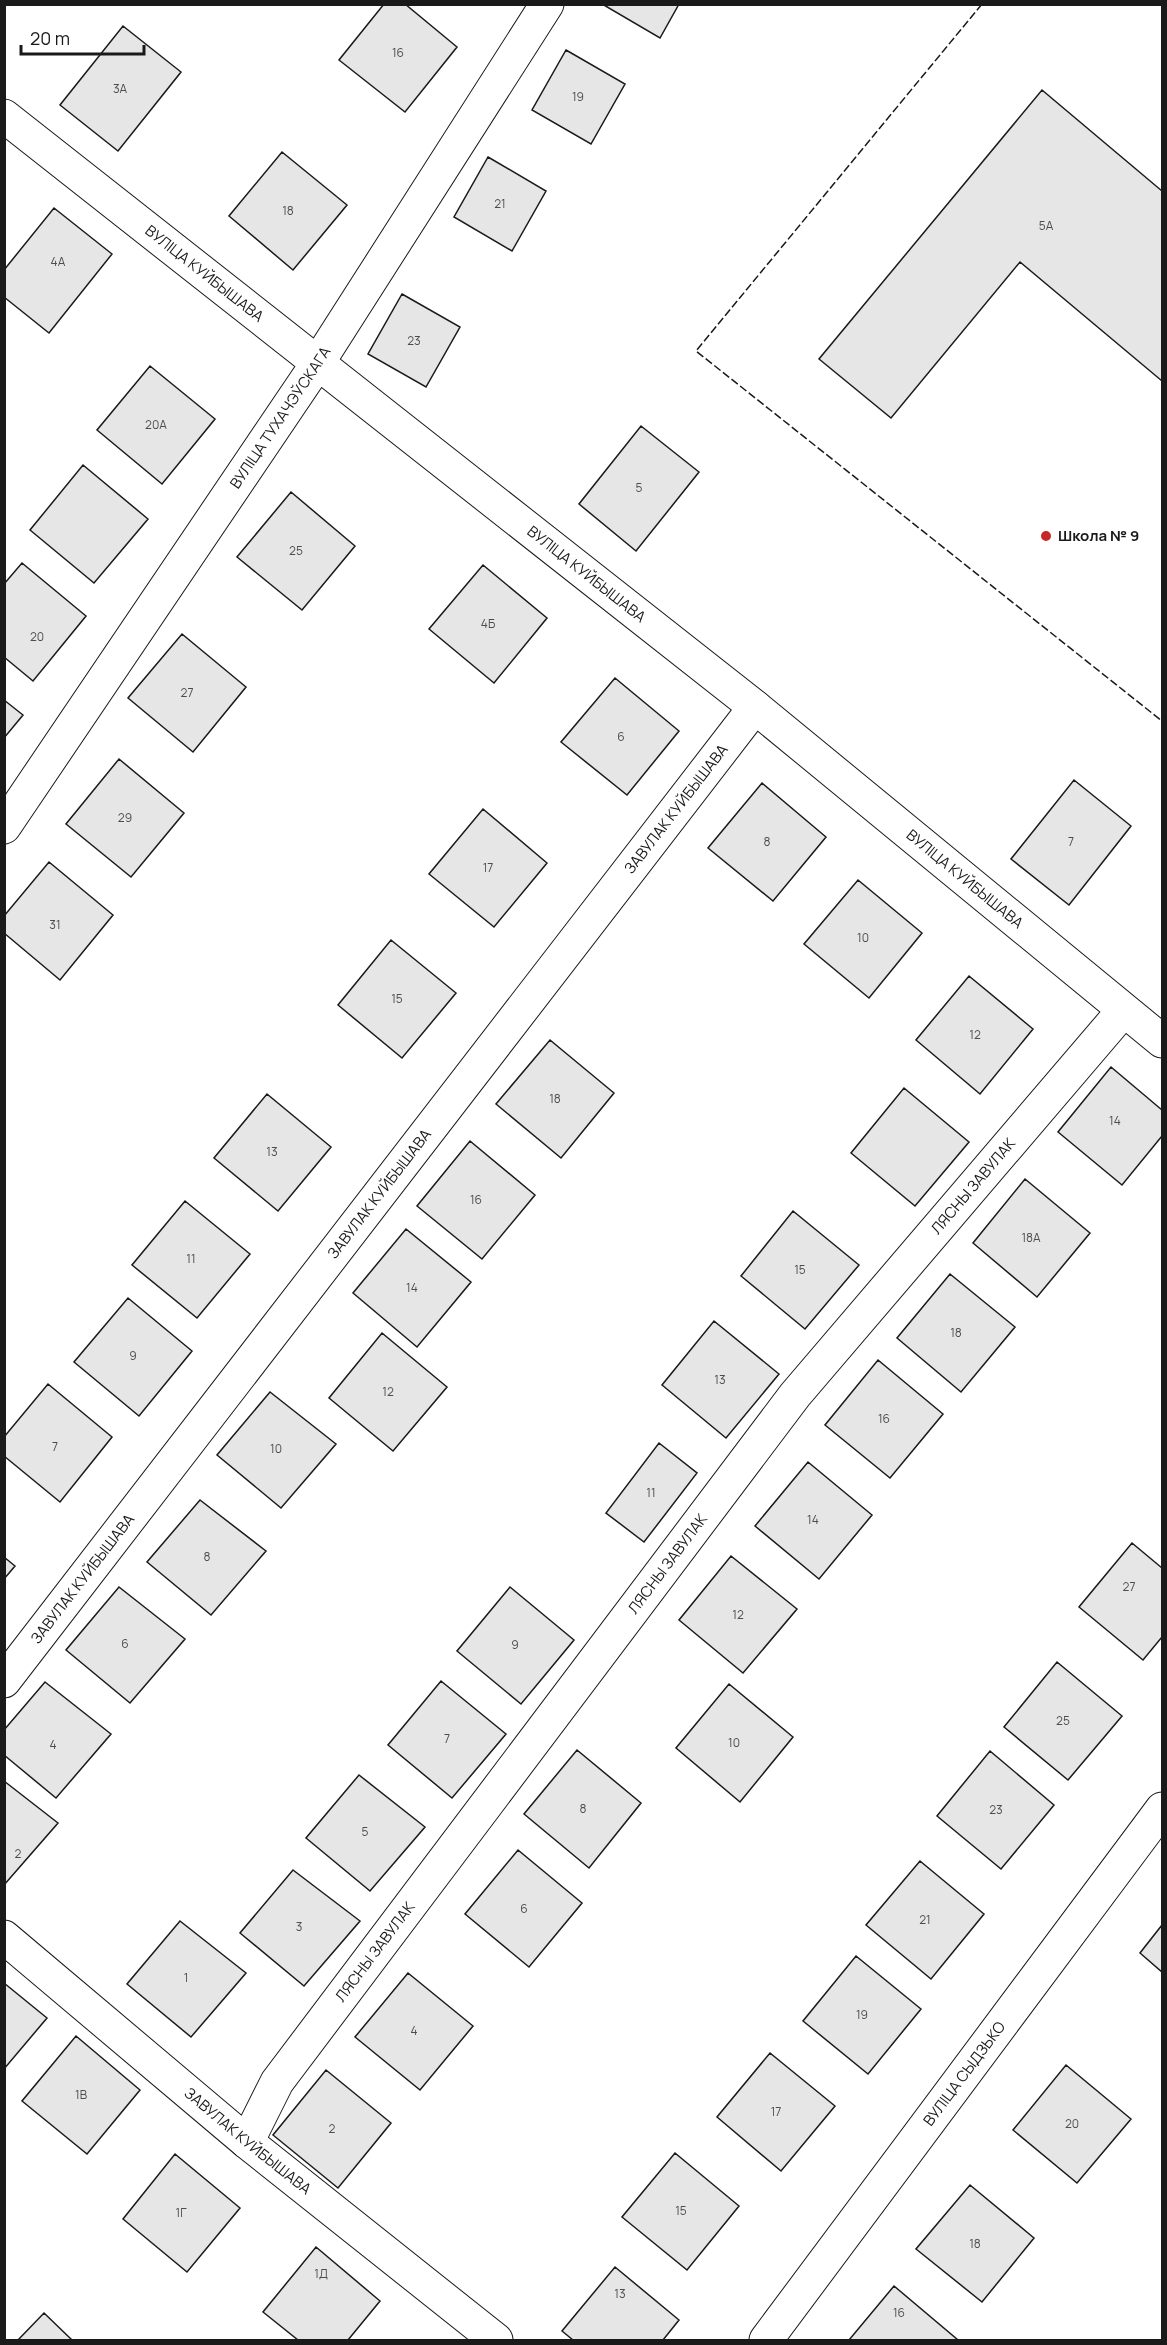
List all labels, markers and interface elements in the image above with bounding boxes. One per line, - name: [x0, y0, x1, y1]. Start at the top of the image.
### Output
- scale bar: [21, 18, 144, 56]
- text: 20 m: [30, 26, 70, 50]
- house number: 16: [392, 44, 404, 61]
- house number: 3А: [113, 80, 128, 97]
- house number: 19: [572, 88, 584, 105]
- house number: 21: [494, 195, 506, 212]
- house number: 18: [282, 202, 294, 219]
- house number: 5А: [1039, 217, 1054, 234]
- street label: ВУЛІЦА КУЙБЫШАВА: [141, 220, 269, 327]
- house number: 4А: [51, 253, 66, 270]
- house number: 23: [407, 332, 421, 349]
- street label: ВУЛІЦА ТУХАЧЭЎСКАГА: [225, 342, 336, 492]
- house number: 20А: [145, 416, 167, 433]
- house number: 5: [636, 479, 643, 496]
- street label: ВУЛІЦА КУЙБЫШАВА: [523, 521, 651, 627]
- place label: Школа № 9: [1058, 525, 1139, 546]
- marker: Школа № 9: [1039, 529, 1053, 543]
- house number: 25: [289, 542, 303, 559]
- house number: 4Б: [481, 615, 495, 632]
- house number: 20: [30, 628, 44, 645]
- house number: 27: [181, 684, 193, 701]
- house number: 6: [617, 728, 625, 745]
- street label: ЗАВУЛАК КУЙБЫШАВА: [619, 739, 733, 878]
- house number: 29: [118, 809, 132, 826]
- street label: ВУЛІЦА КУЙБЫШАВА: [902, 824, 1028, 933]
- house number: 8: [764, 833, 771, 850]
- house number: 7: [1068, 833, 1074, 850]
- house number: 17: [483, 859, 493, 876]
- house number: 31: [49, 916, 61, 933]
- house number: 10: [857, 929, 869, 946]
- house number: 15: [391, 990, 403, 1007]
- house number: 12: [969, 1026, 981, 1043]
- house number: 18: [549, 1090, 561, 1107]
- house number: 14: [1109, 1112, 1121, 1129]
- street label: ЗАВУЛАК КУЙБЫШАВА: [322, 1124, 436, 1263]
- street label: ЛЯСНЫ ЗАВУЛАК: [926, 1133, 1020, 1238]
- house number: 13: [266, 1143, 278, 1160]
- house number: 16: [470, 1191, 482, 1208]
- house number: 18А: [1021, 1229, 1041, 1246]
- house number: 11: [186, 1250, 196, 1267]
- house number: 15: [794, 1261, 806, 1278]
- house number: 14: [406, 1279, 418, 1296]
- house number: 18: [950, 1324, 962, 1341]
- house number: 9: [129, 1347, 137, 1364]
- house number: 13: [714, 1371, 726, 1388]
- house number: 12: [382, 1383, 394, 1400]
- house number: 16: [878, 1410, 890, 1427]
- house number: 7: [52, 1438, 58, 1455]
- house number: 10: [270, 1440, 282, 1457]
- house number: 11: [646, 1484, 656, 1501]
- street label: ЗАВУЛАК КУЙБЫШАВА: [26, 1509, 139, 1648]
- street label: ЛЯСНЫ ЗАВУЛАК: [623, 1509, 712, 1618]
- house number: 14: [807, 1511, 819, 1528]
- house number: 8: [204, 1548, 211, 1565]
- house number: 27: [1123, 1578, 1135, 1595]
- house number: 12: [732, 1606, 744, 1623]
- house number: 6: [121, 1635, 129, 1652]
- house number: 9: [511, 1636, 519, 1653]
- house number: 25: [1056, 1712, 1070, 1729]
- house number: 7: [444, 1730, 450, 1747]
- house number: 10: [728, 1734, 740, 1751]
- house number: 4: [49, 1736, 57, 1753]
- house number: 8: [580, 1800, 587, 1817]
- house number: 23: [989, 1801, 1003, 1818]
- house number: 5: [362, 1823, 369, 1840]
- house number: 2: [15, 1845, 22, 1862]
- street label: ЛЯСНЫ ЗАВУЛАК: [330, 1897, 419, 2006]
- house number: 6: [520, 1900, 528, 1917]
- house number: 21: [919, 1911, 931, 1928]
- house number: 3: [296, 1918, 302, 1935]
- house number: 1: [184, 1969, 188, 1986]
- house number: 19: [856, 2006, 868, 2023]
- street label: ВУЛІЦА СЫДЗЬКО: [918, 2017, 1010, 2130]
- house number: 4: [410, 2022, 418, 2039]
- street label: ЗАВУЛАК КУЙБЫШАВА: [180, 2083, 316, 2199]
- house number: 1В: [75, 2086, 87, 2103]
- house number: 17: [771, 2103, 781, 2120]
- house number: 20: [1065, 2115, 1079, 2132]
- house number: 2: [329, 2120, 336, 2137]
- house number: 15: [675, 2202, 687, 2219]
- house number: 1Г: [175, 2204, 187, 2221]
- house number: 18: [969, 2235, 981, 2252]
- house number: 1Д: [314, 2265, 328, 2282]
- house number: 13: [614, 2285, 626, 2302]
- house number: 16: [893, 2304, 905, 2321]

